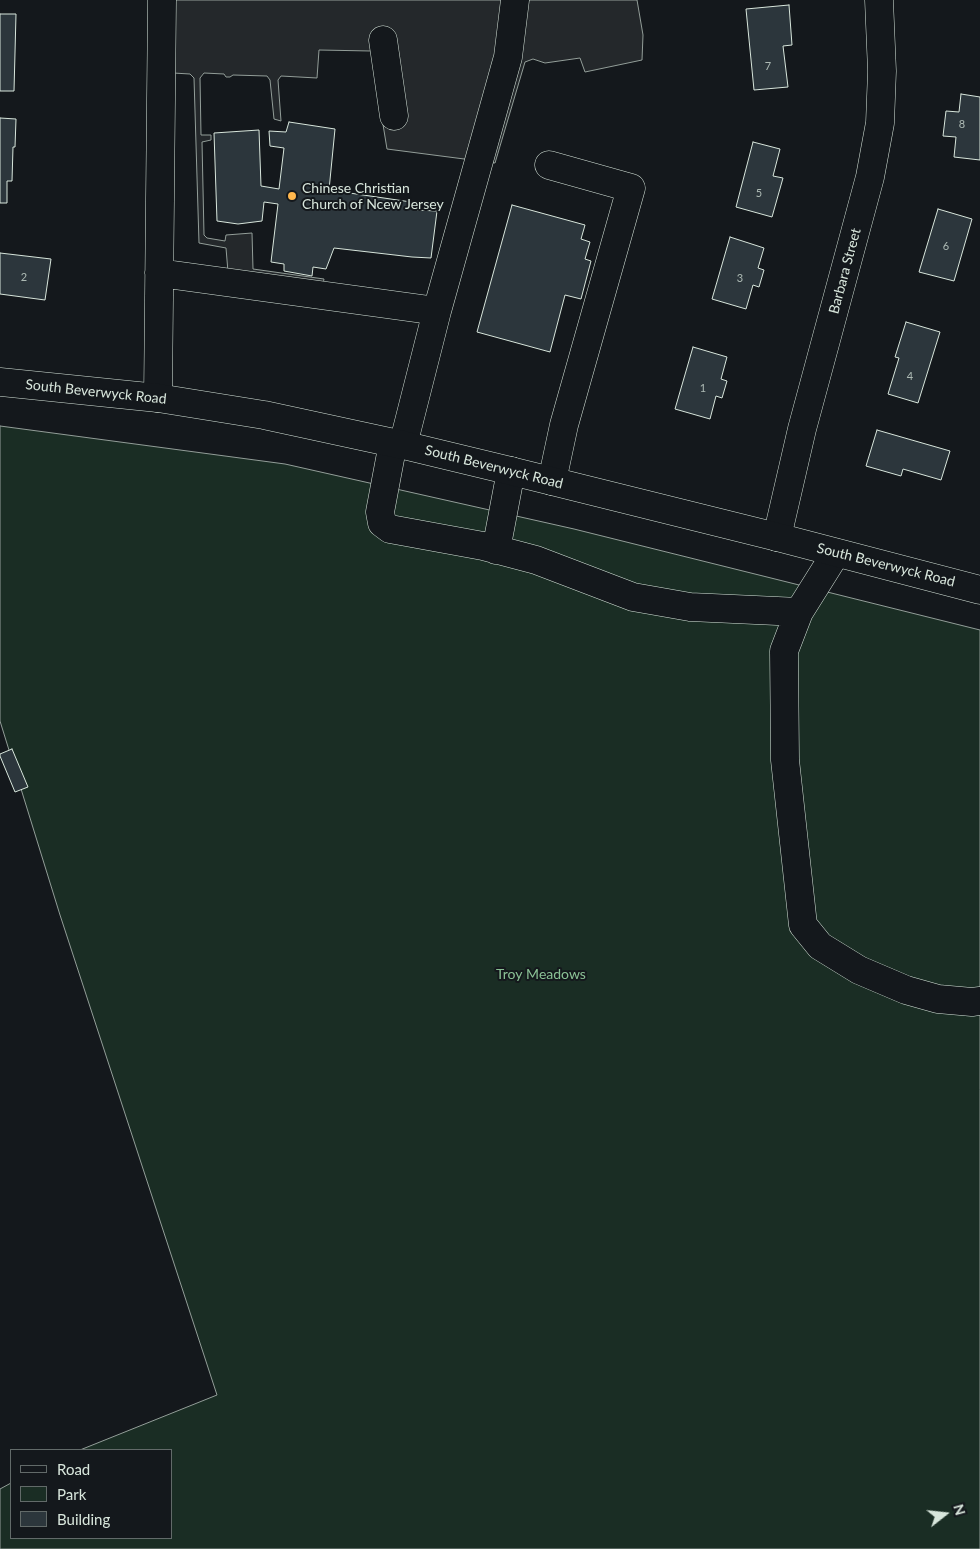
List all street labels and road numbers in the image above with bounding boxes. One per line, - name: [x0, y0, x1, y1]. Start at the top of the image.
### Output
- street label: Barbara Street: [825, 226, 865, 316]
- street label: South Beverwyck Road: [25, 376, 167, 408]
- street label: South Beverwyck Road: [423, 442, 565, 492]
- street label: South Beverwyck Road: [815, 540, 957, 590]

